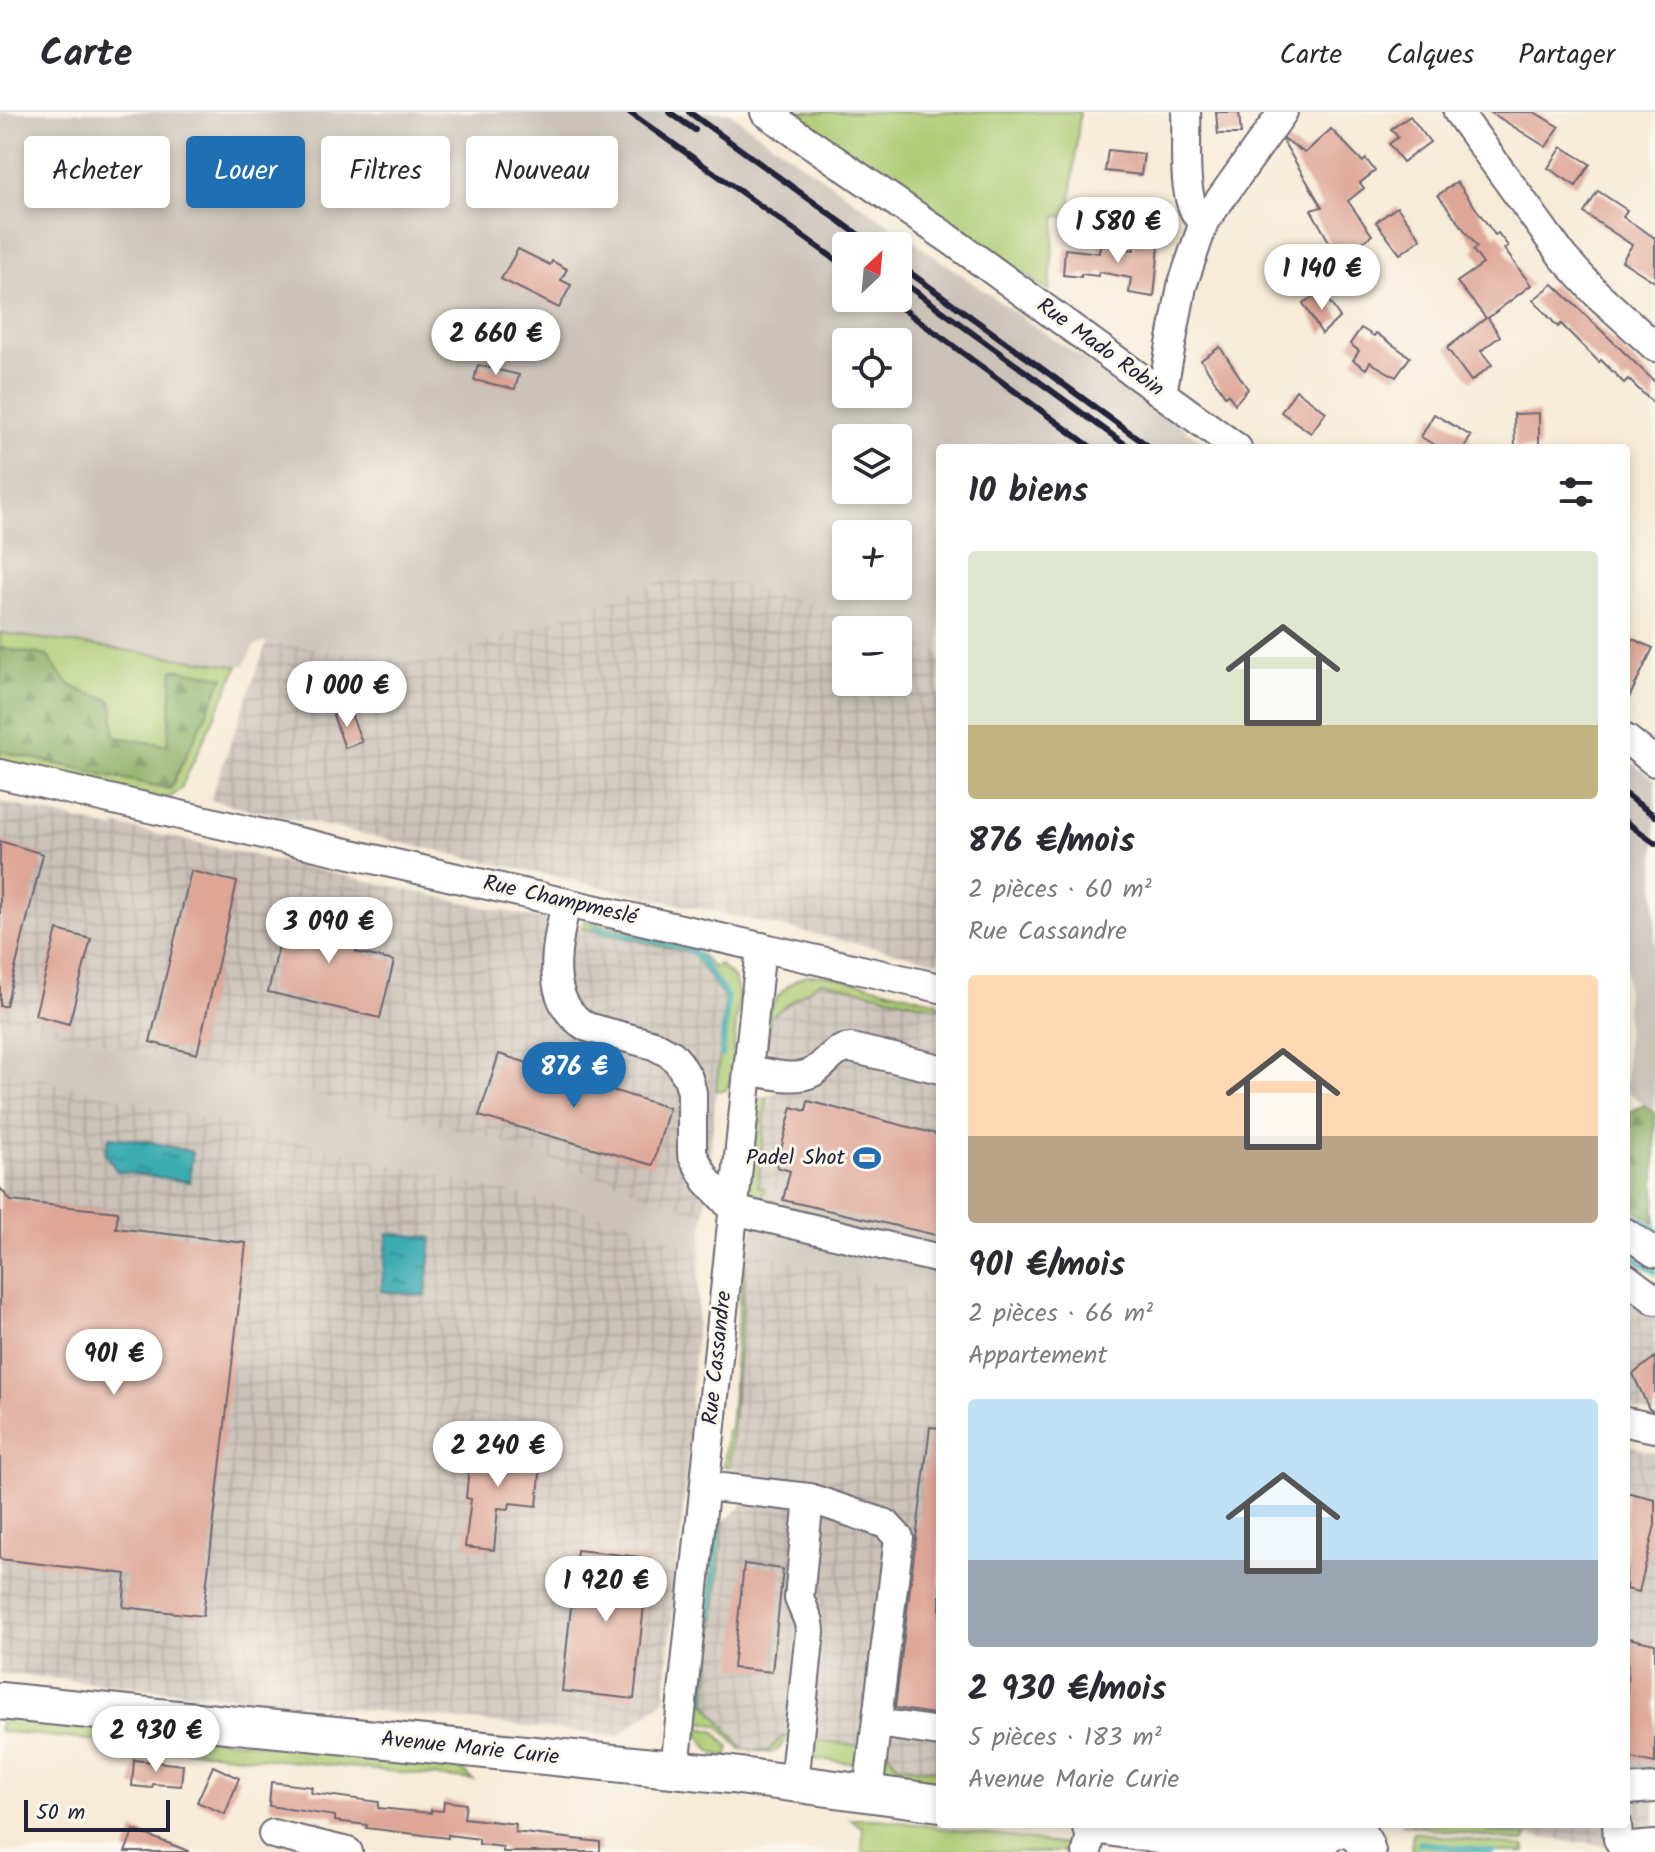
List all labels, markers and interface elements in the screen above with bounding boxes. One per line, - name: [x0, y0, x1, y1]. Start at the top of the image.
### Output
- text: Carte: [40, 25, 132, 85]
- text: Carte: [1280, 33, 1342, 78]
- text: Calques: [1386, 33, 1474, 78]
- text: Partager: [1518, 33, 1615, 78]
- chip: Acheter: [24, 136, 170, 208]
- chip: Louer: [186, 136, 305, 208]
- chip: Filtres: [321, 136, 450, 208]
- chip: Nouveau: [466, 136, 618, 208]
- pin: 1 580 €: [1044, 197, 1192, 265]
- text: 1 580 €: [1075, 202, 1161, 244]
- north arrow: [832, 232, 912, 312]
- map controls: [832, 232, 912, 696]
- pin: 1 140 €: [1248, 244, 1396, 312]
- text: 1 140 €: [1282, 249, 1362, 291]
- street label: Rue Mado Robin: [1029, 289, 1171, 407]
- pin: 2 660 €: [422, 309, 570, 377]
- text: 2 660 €: [449, 314, 543, 356]
- button: locate: [832, 328, 912, 408]
- button: layers: [832, 424, 912, 504]
- text: 10 biens: [968, 465, 1088, 519]
- icon: filters: [1554, 470, 1598, 514]
- button: +: [832, 520, 912, 600]
- icon: home: [1211, 603, 1355, 747]
- button: −: [832, 616, 912, 696]
- pin: 1 000 €: [273, 661, 421, 729]
- text: 1 000 €: [305, 666, 389, 708]
- text: 876 €/mois: [968, 815, 1135, 869]
- street label: Rue Champmeslé: [479, 866, 642, 936]
- text: 2 pièces · 60 m²: [968, 869, 1151, 911]
- pin: 3 090 €: [255, 897, 403, 965]
- text: 3 090 €: [284, 902, 374, 944]
- text: Rue Cassandre: [968, 911, 1127, 953]
- icon: home: [1211, 1027, 1355, 1171]
- pin: 876 €: [518, 1042, 630, 1110]
- text: 876 €: [540, 1047, 608, 1089]
- place label: Padel Shot: [746, 1141, 845, 1176]
- sports icon: Padel Shot: [852, 1143, 882, 1173]
- text: 901 €/mois: [968, 1239, 1125, 1293]
- street label: Rue Cassandre: [694, 1289, 742, 1427]
- text: 2 pièces · 66 m²: [968, 1293, 1153, 1335]
- pin: 901 €: [58, 1329, 170, 1397]
- text: 901 €: [84, 1334, 144, 1376]
- text: Appartement: [968, 1335, 1108, 1377]
- pin: 2 240 €: [424, 1421, 572, 1489]
- text: 2 240 €: [451, 1426, 545, 1468]
- icon: home: [1211, 1451, 1355, 1595]
- pin: 1 920 €: [532, 1556, 680, 1624]
- text: 1 920 €: [563, 1561, 649, 1603]
- text: 2 930 €/mois: [968, 1663, 1166, 1717]
- pin: 2 930 €: [82, 1706, 230, 1774]
- text: 2 930 €: [110, 1711, 202, 1753]
- text: 5 pièces · 183 m²: [968, 1717, 1162, 1759]
- street label: Avenue Marie Curie: [379, 1722, 561, 1776]
- text: Avenue Marie Curie: [968, 1759, 1179, 1801]
- scale bar: [24, 1796, 170, 1832]
- text: 50 m: [36, 1796, 85, 1831]

